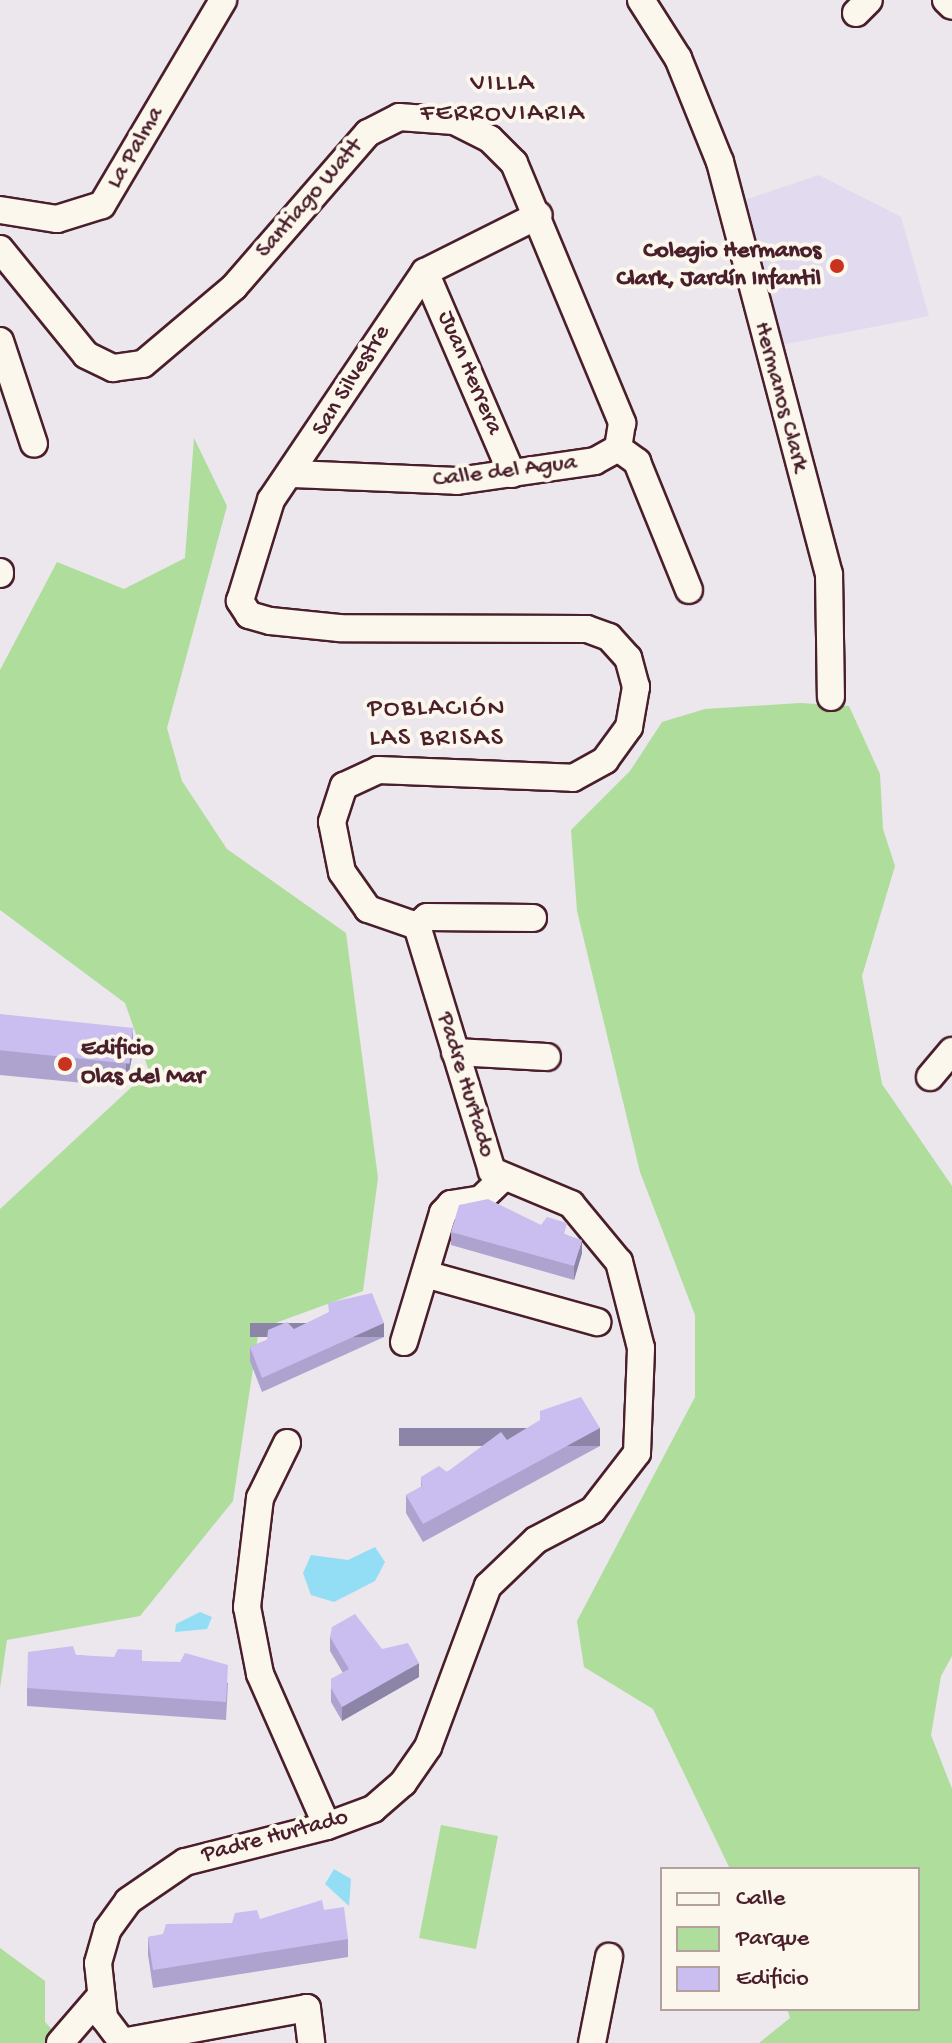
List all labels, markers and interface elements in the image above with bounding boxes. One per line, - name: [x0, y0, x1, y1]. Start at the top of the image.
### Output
- district label: VILLA FERROVIARIA: [420, 69, 586, 130]
- street label: La Palma: [101, 102, 171, 194]
- street label: Santiago Watt: [250, 133, 370, 265]
- place label: Colegio Hermanos Clark, Jardín Infantil: [617, 238, 821, 294]
- marker: Colegio Hermanos Clark, Jardín Infantil: [828, 257, 846, 275]
- street label: Juan Herrera: [430, 307, 508, 439]
- street label: Hermanos Clark: [746, 319, 814, 475]
- street label: San Silvestre: [306, 320, 398, 442]
- street label: Calle del Agua: [431, 449, 579, 495]
- district label: POBLACIÓN LAS BRISAS: [367, 694, 507, 756]
- street label: Padre Hurtado: [429, 1009, 501, 1161]
- place label: Edificio Olas del Mar: [81, 1036, 204, 1092]
- marker: Edificio Olas del Mar: [56, 1055, 74, 1073]
- street label: Padre Hurtado: [199, 1804, 351, 1870]
- legend: [660, 1867, 920, 2011]
- text: Calle: [736, 1885, 785, 1914]
- text: Parque: [736, 1925, 809, 1954]
- text: Edificio: [736, 1965, 809, 1994]

